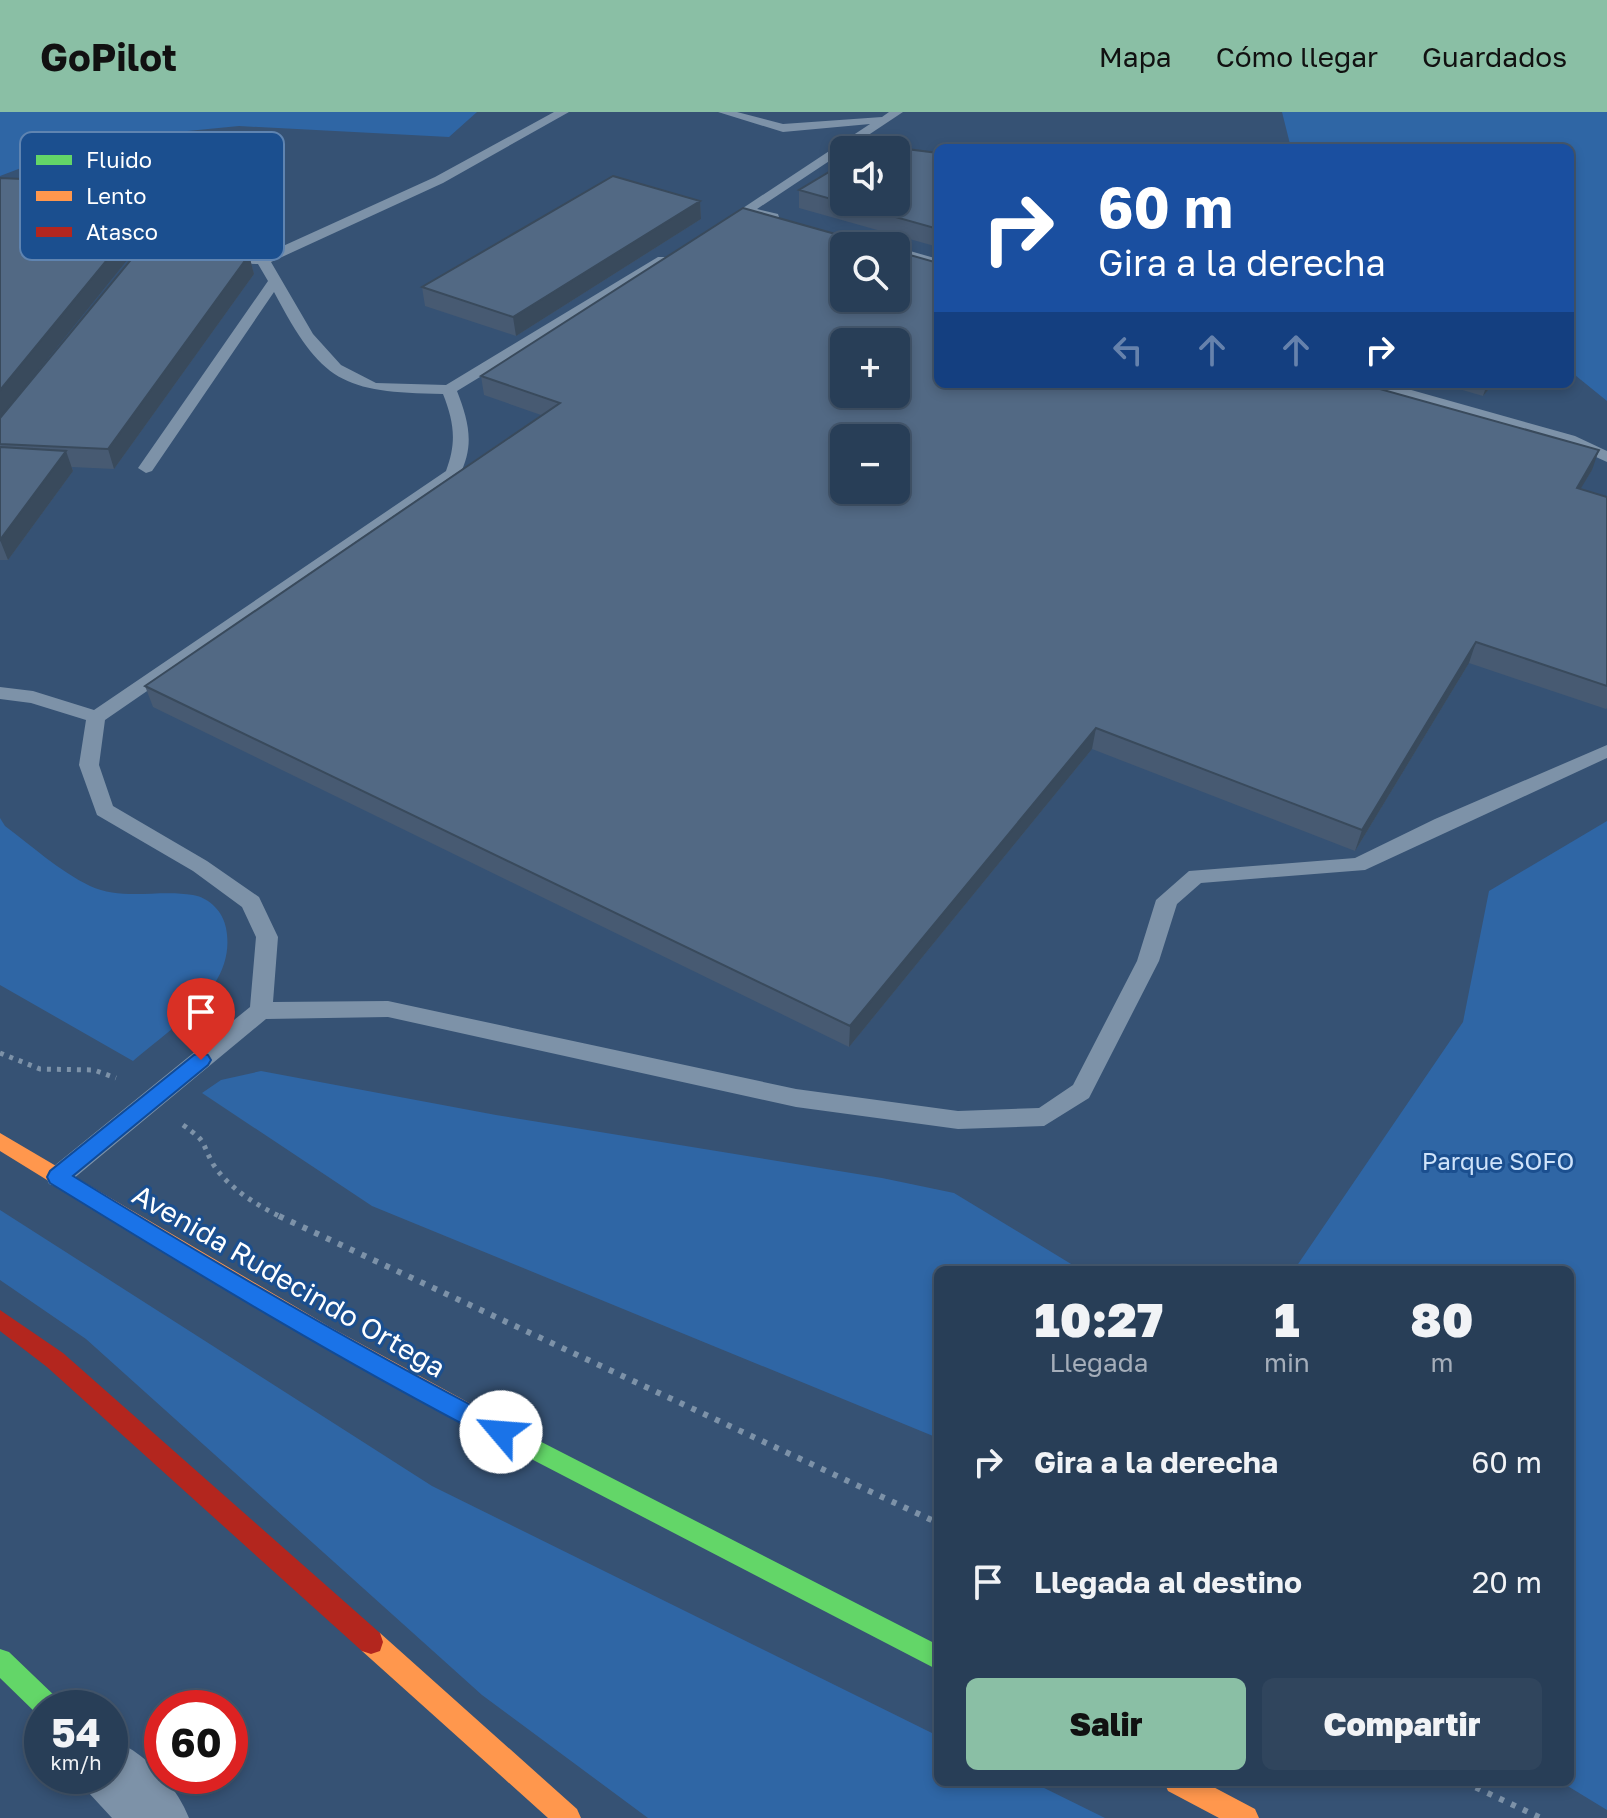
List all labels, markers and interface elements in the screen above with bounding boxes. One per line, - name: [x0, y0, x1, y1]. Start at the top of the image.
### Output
- text: GoPilot: [40, 34, 177, 79]
- text: Mapa: [1099, 40, 1172, 73]
- text: Cómo llegar: [1216, 40, 1378, 73]
- text: Guardados: [1422, 40, 1567, 73]
- legend: [20, 132, 284, 260]
- map controls: [830, 136, 910, 504]
- button: sound: [830, 136, 910, 216]
- text: Fluido: [86, 146, 152, 173]
- text: 60 m: [1098, 173, 1233, 240]
- icon: right: [966, 176, 1070, 280]
- text: Lento: [86, 182, 146, 209]
- text: Atasco: [86, 218, 158, 245]
- button: search: [830, 232, 910, 312]
- text: Gira a la derecha: [1098, 241, 1386, 284]
- button: +: [830, 328, 910, 408]
- icon: left: [1106, 328, 1150, 372]
- icon: ahead: [1190, 328, 1234, 372]
- icon: ahead: [1274, 328, 1318, 372]
- icon: right: [1358, 328, 1402, 372]
- button: −: [830, 424, 910, 504]
- pin: [167, 978, 235, 1060]
- icon: arrive: [179, 990, 223, 1034]
- park label: Parque SOFO: [1422, 1146, 1574, 1175]
- street label: Avenida Rudecindo Ortega: [127, 1177, 452, 1384]
- text: 10:27: [1035, 1290, 1163, 1348]
- text: 1: [1274, 1290, 1300, 1348]
- text: 80: [1410, 1290, 1473, 1348]
- text: Llegada: [1049, 1347, 1148, 1378]
- text: min: [1264, 1347, 1310, 1378]
- text: m: [1430, 1347, 1453, 1378]
- position arrow: [459, 1390, 543, 1474]
- icon: right: [966, 1440, 1010, 1484]
- text: Gira a la derecha: [1034, 1444, 1278, 1480]
- text: 60 m: [1471, 1444, 1542, 1480]
- icon: arrive: [966, 1560, 1010, 1604]
- text: Llegada al destino: [1034, 1564, 1302, 1600]
- text: 20 m: [1472, 1564, 1542, 1600]
- button: Salir: [966, 1678, 1246, 1770]
- button: Compartir: [1262, 1678, 1542, 1770]
- speed limit sign: 60: [144, 1690, 248, 1794]
- text: 54: [51, 1708, 101, 1756]
- text: km/h: [51, 1750, 101, 1774]

